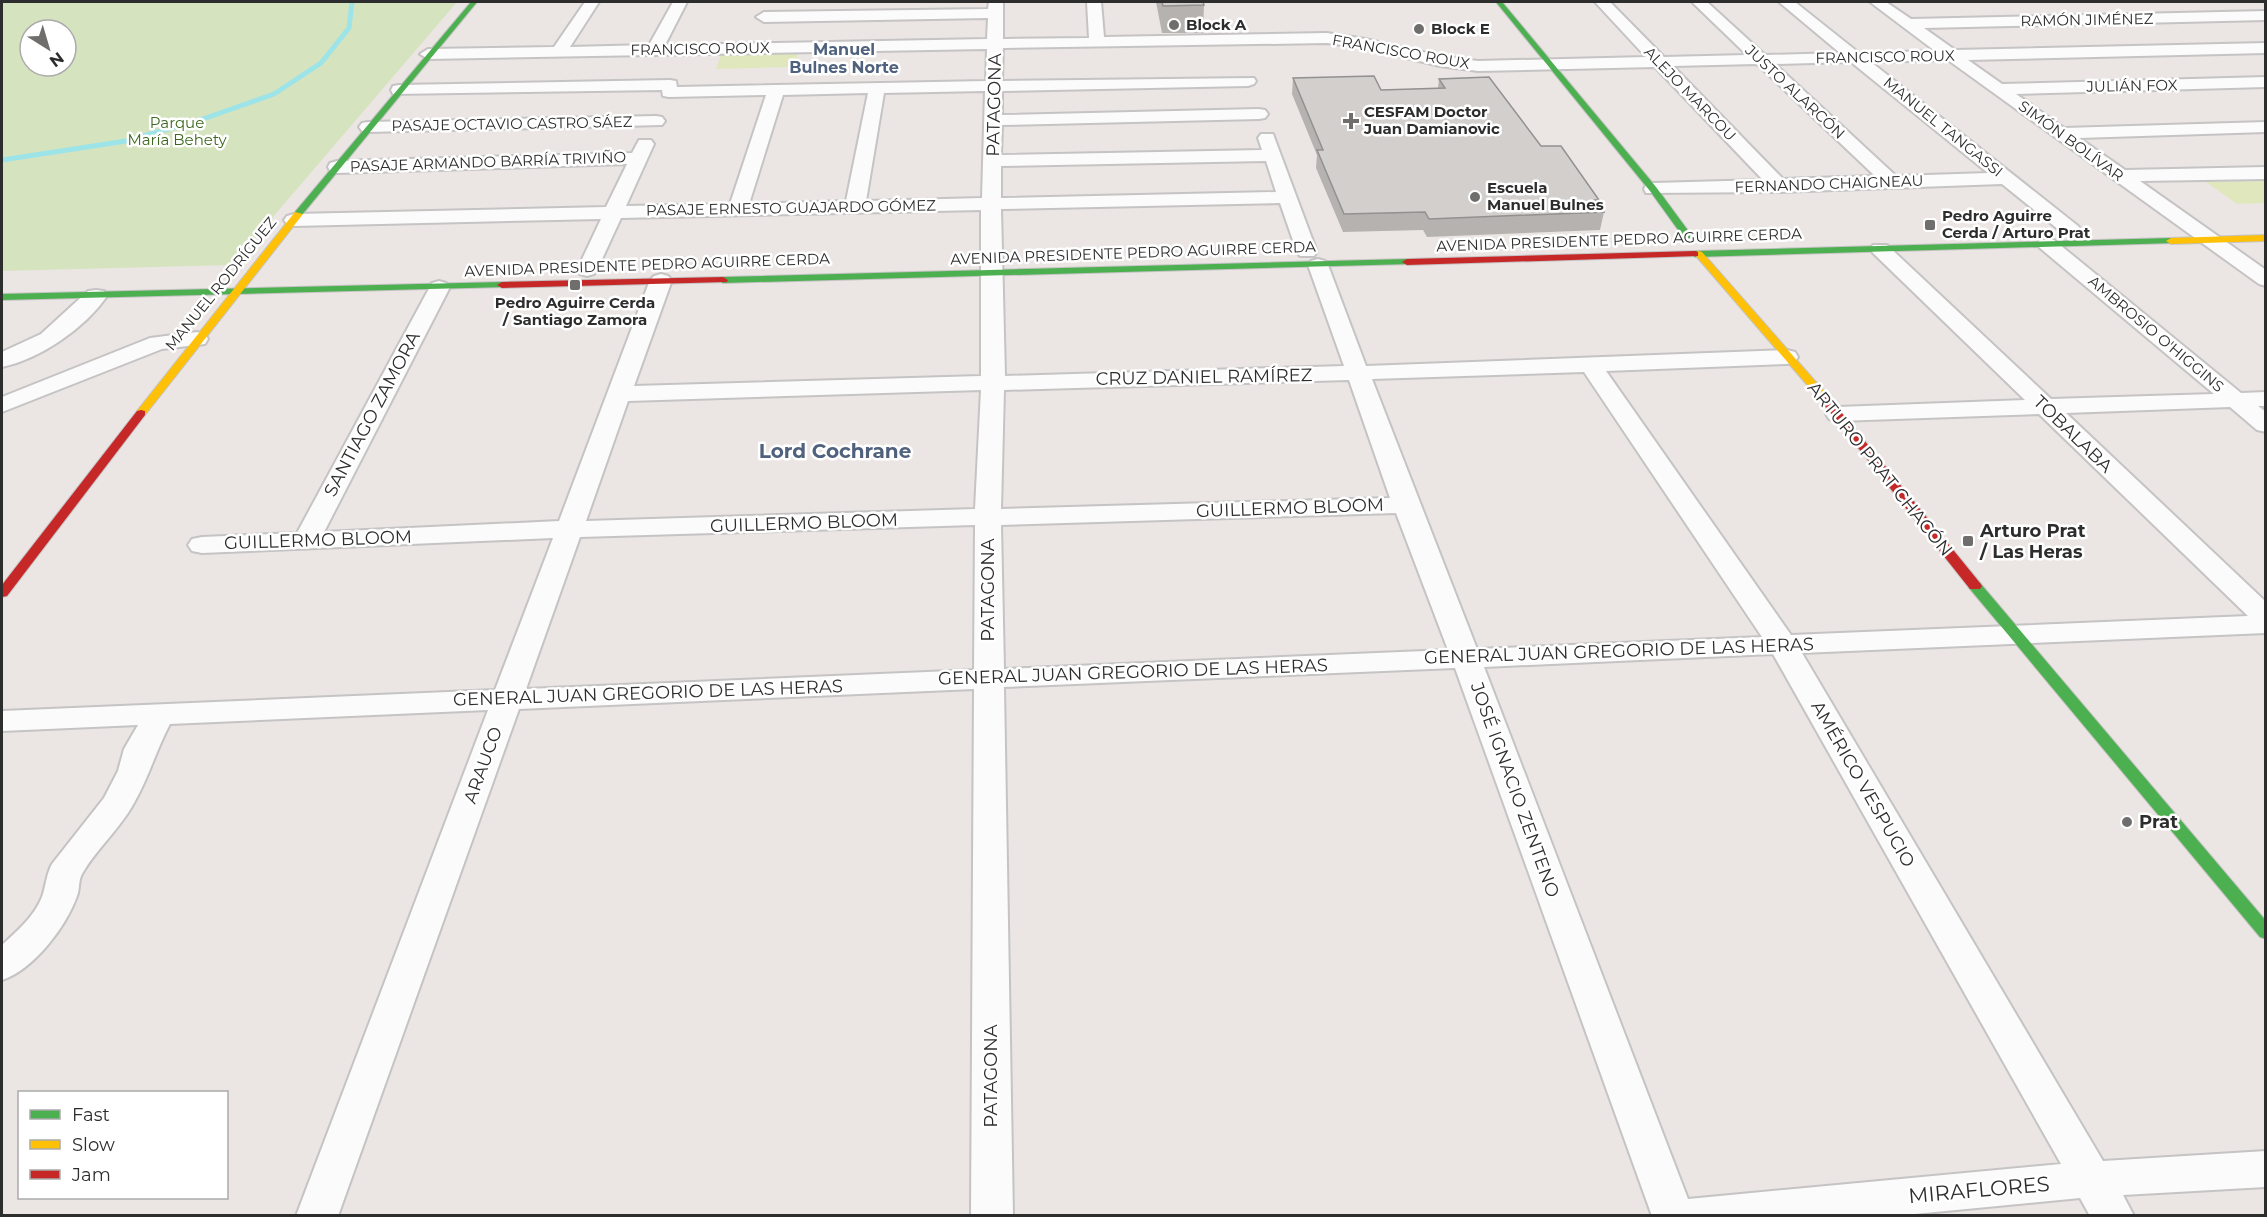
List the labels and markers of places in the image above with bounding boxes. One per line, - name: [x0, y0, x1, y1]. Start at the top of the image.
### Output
- place label: Block A: [1186, 15, 1247, 34]
- marker: Block A: [1167, 18, 1181, 32]
- place label: Block E: [1431, 19, 1490, 38]
- marker: Block E: [1412, 22, 1426, 36]
- place label: CESFAM Doctor Juan Damianovic: [1363, 102, 1500, 138]
- marker: CESFAM Doctor Juan Damianovic: [1342, 112, 1360, 130]
- place label: Escuela Manuel Bulnes: [1487, 178, 1604, 214]
- marker: Escuela Manuel Bulnes: [1468, 190, 1482, 204]
- place label: Pedro Aguirre Cerda / Arturo Prat: [1942, 206, 2091, 242]
- marker: Pedro Aguirre Cerda / Arturo Prat: [1923, 218, 1937, 232]
- marker: Pedro Aguirre Cerda / Santiago Zamora: [568, 278, 582, 292]
- place label: Pedro Aguirre Cerda / Santiago Zamora: [495, 293, 655, 329]
- place label: Arturo Prat / Las Heras: [1979, 520, 2086, 563]
- marker: Arturo Prat / Las Heras: [1961, 534, 1975, 548]
- place label: Prat: [2139, 811, 2178, 833]
- marker: Prat: [2120, 815, 2134, 829]

